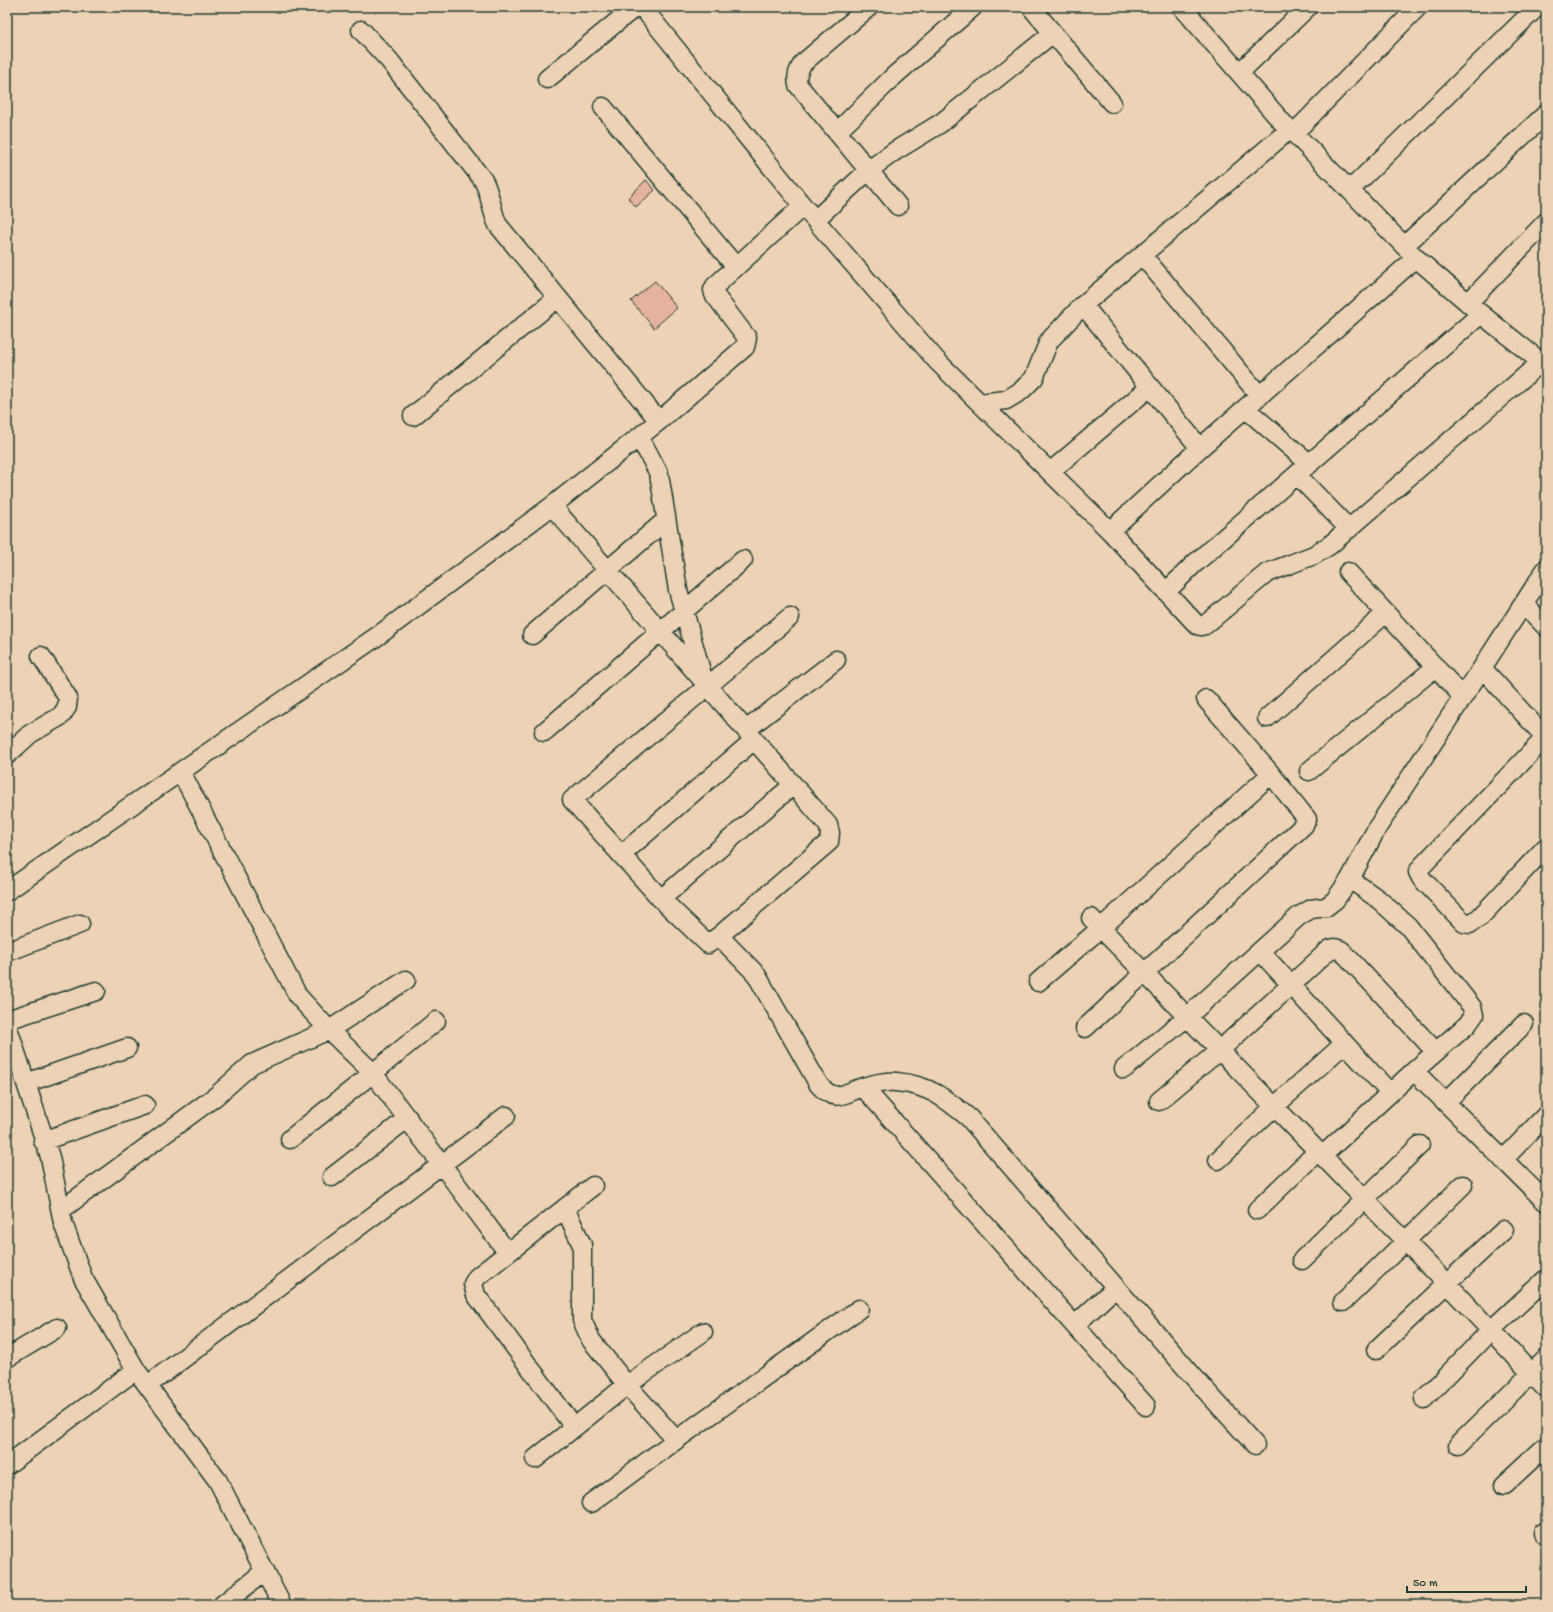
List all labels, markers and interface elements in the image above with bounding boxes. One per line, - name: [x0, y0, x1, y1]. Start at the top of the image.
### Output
- scale bar: [1407, 1568, 1526, 1594]
- text: 50 m: [1413, 1577, 1438, 1591]

